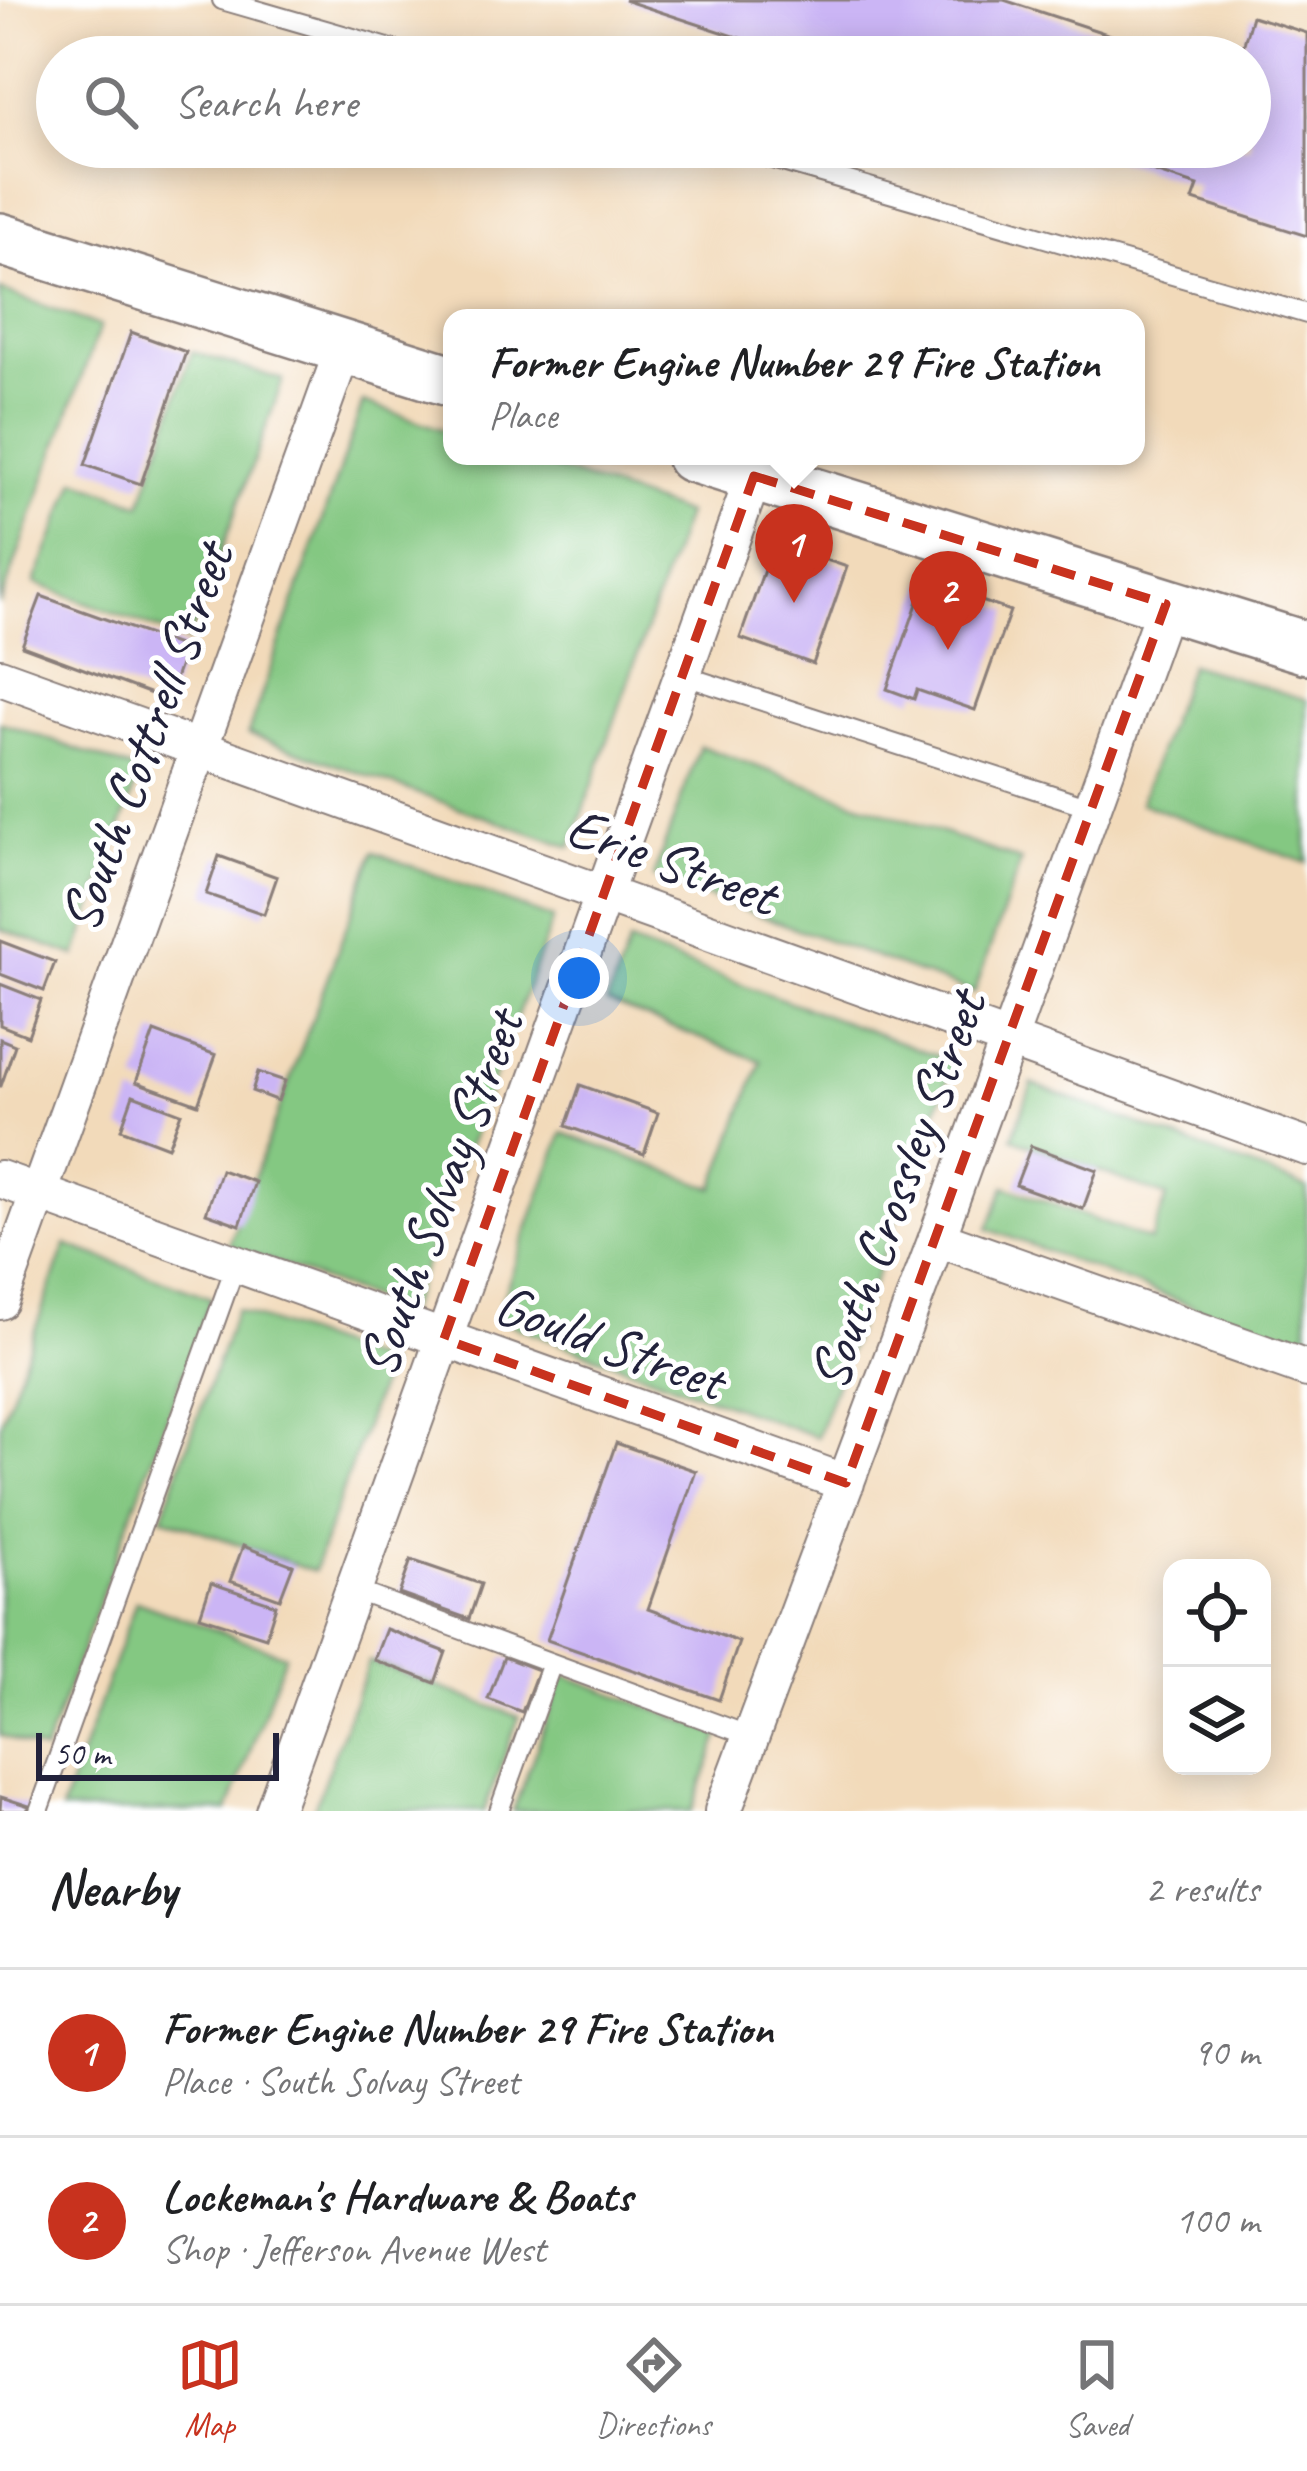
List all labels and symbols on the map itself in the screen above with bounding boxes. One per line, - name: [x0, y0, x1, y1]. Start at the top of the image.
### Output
- pin: 1: [755, 504, 833, 603]
- street label: South Cottrell Street: [42, 529, 251, 941]
- pin: 2: [909, 551, 987, 650]
- street label: Erie Street: [557, 790, 791, 934]
- your location: [549, 948, 609, 1008]
- street label: South Crossley Street: [792, 977, 1004, 1399]
- street label: South Solvay Street: [340, 996, 541, 1386]
- street label: Gould Street: [486, 1267, 739, 1418]
- scale bar: [36, 1727, 279, 1780]

